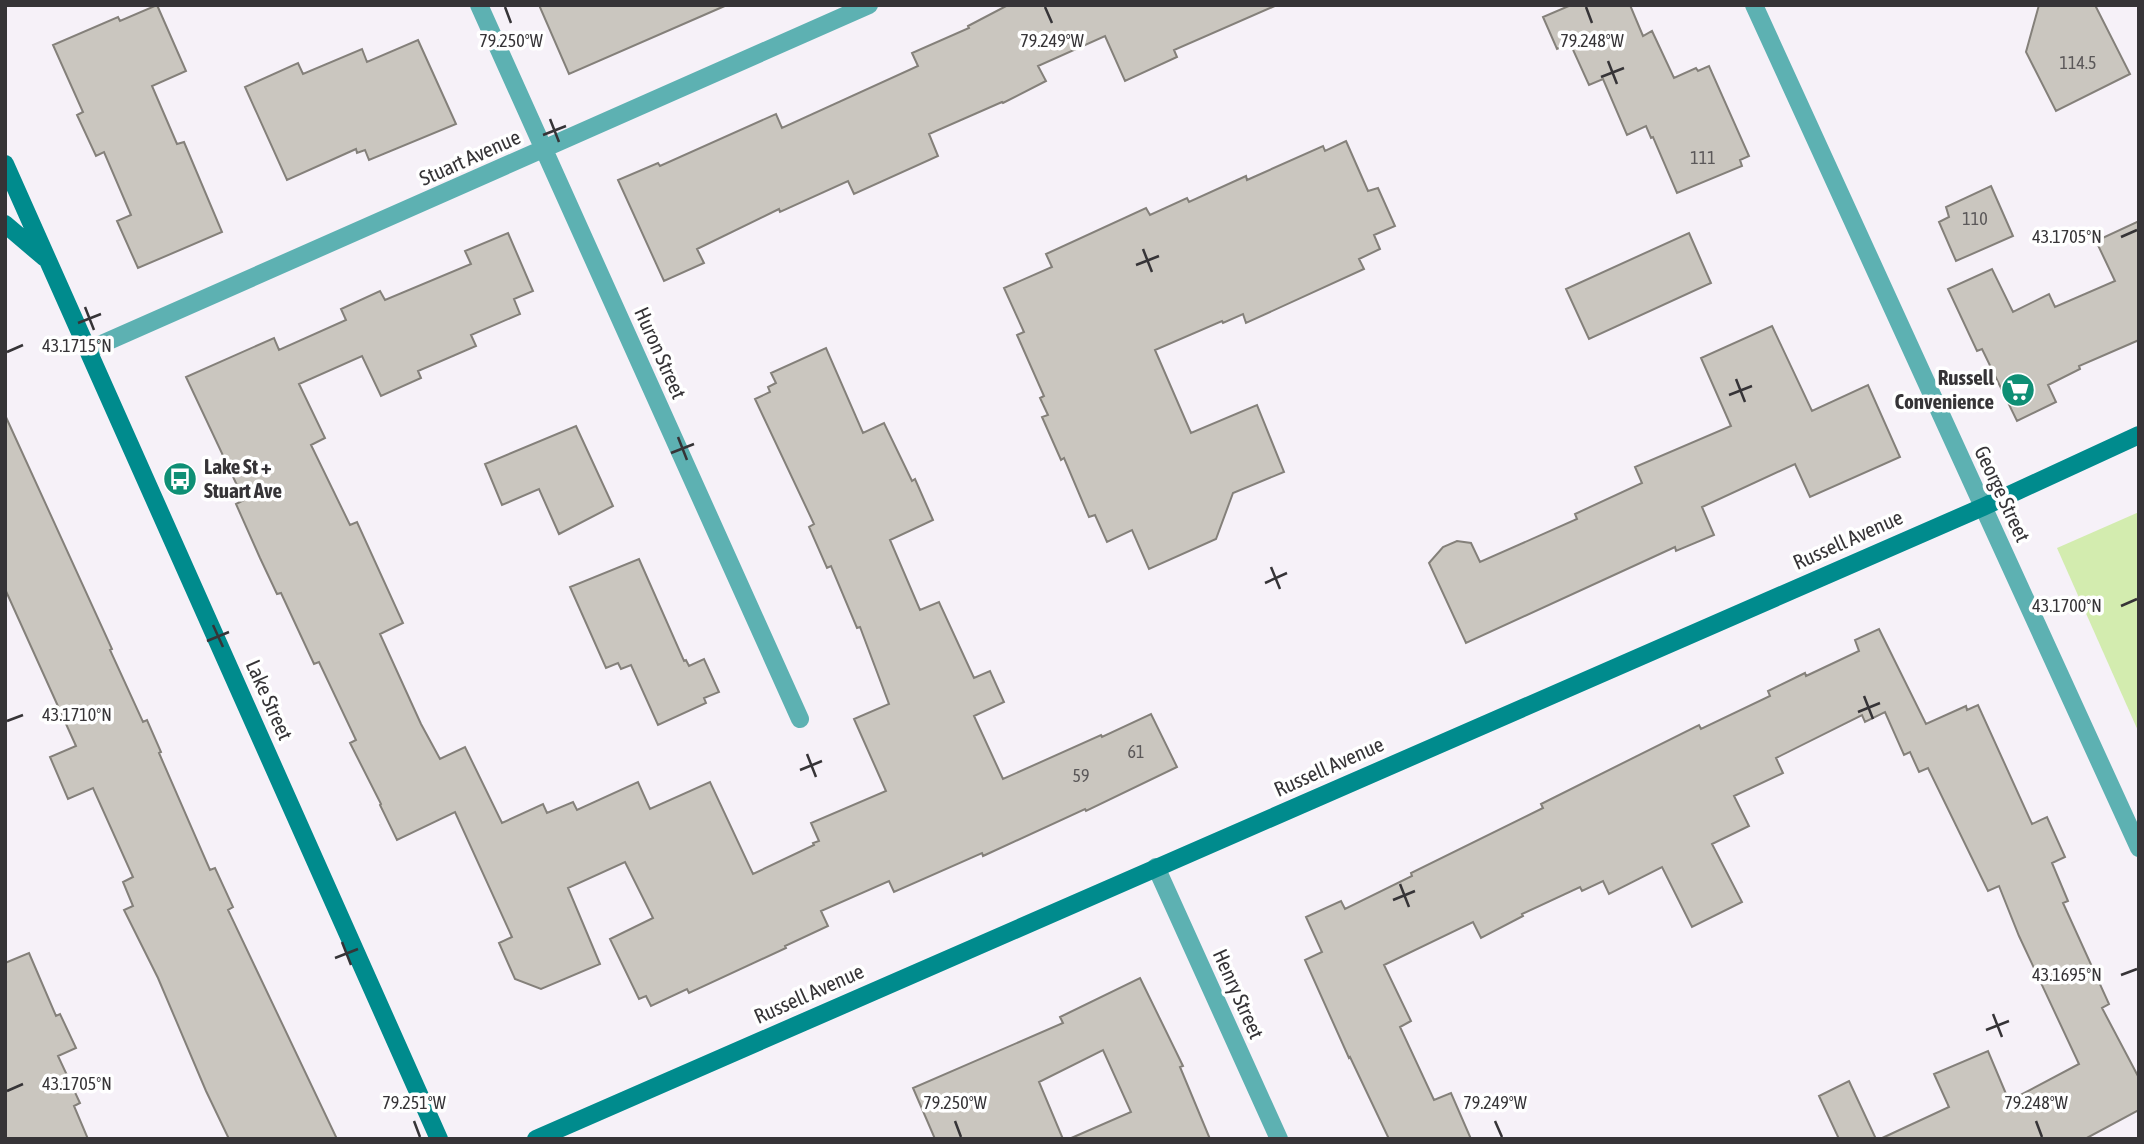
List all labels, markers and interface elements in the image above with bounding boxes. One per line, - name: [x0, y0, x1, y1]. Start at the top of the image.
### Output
- text: 79.250°W: [479, 30, 543, 51]
- text: 79.249°W: [1020, 30, 1084, 51]
- text: 79.248°W: [1560, 30, 1624, 51]
- house number: 114.5: [2059, 52, 2097, 73]
- street label: Stuart Avenue: [415, 124, 524, 190]
- house number: 111: [1690, 147, 1716, 168]
- house number: 110: [1962, 208, 1988, 229]
- text: 43.1705°N: [2032, 226, 2102, 247]
- street label: Huron Street: [630, 303, 692, 402]
- text: 43.1715°N: [42, 335, 112, 356]
- place label: Russell Convenience: [1894, 365, 1994, 413]
- supermarket icon: Russell Convenience: [1999, 371, 2037, 409]
- street label: George Street: [1970, 442, 2036, 545]
- place label: Lake St + Stuart Ave: [204, 454, 282, 502]
- bus stop icon: Lake St + Stuart Ave: [161, 460, 199, 498]
- street label: Russell Avenue: [1789, 504, 1906, 574]
- text: 43.1700°N: [2032, 595, 2102, 616]
- street label: Lake Street: [242, 656, 298, 743]
- text: 43.1710°N: [42, 704, 112, 725]
- street label: Russell Avenue: [1270, 731, 1387, 801]
- house number: 61: [1128, 741, 1144, 762]
- house number: 59: [1073, 765, 1089, 786]
- street label: Henry Street: [1208, 945, 1269, 1042]
- street label: Russell Avenue: [750, 958, 867, 1028]
- text: 43.1695°N: [2032, 964, 2102, 985]
- text: 43.1705°N: [42, 1073, 112, 1094]
- text: 79.251°W: [382, 1092, 446, 1113]
- text: 79.250°W: [923, 1092, 987, 1113]
- text: 79.249°W: [1463, 1092, 1527, 1113]
- text: 79.248°W: [2004, 1092, 2068, 1113]

